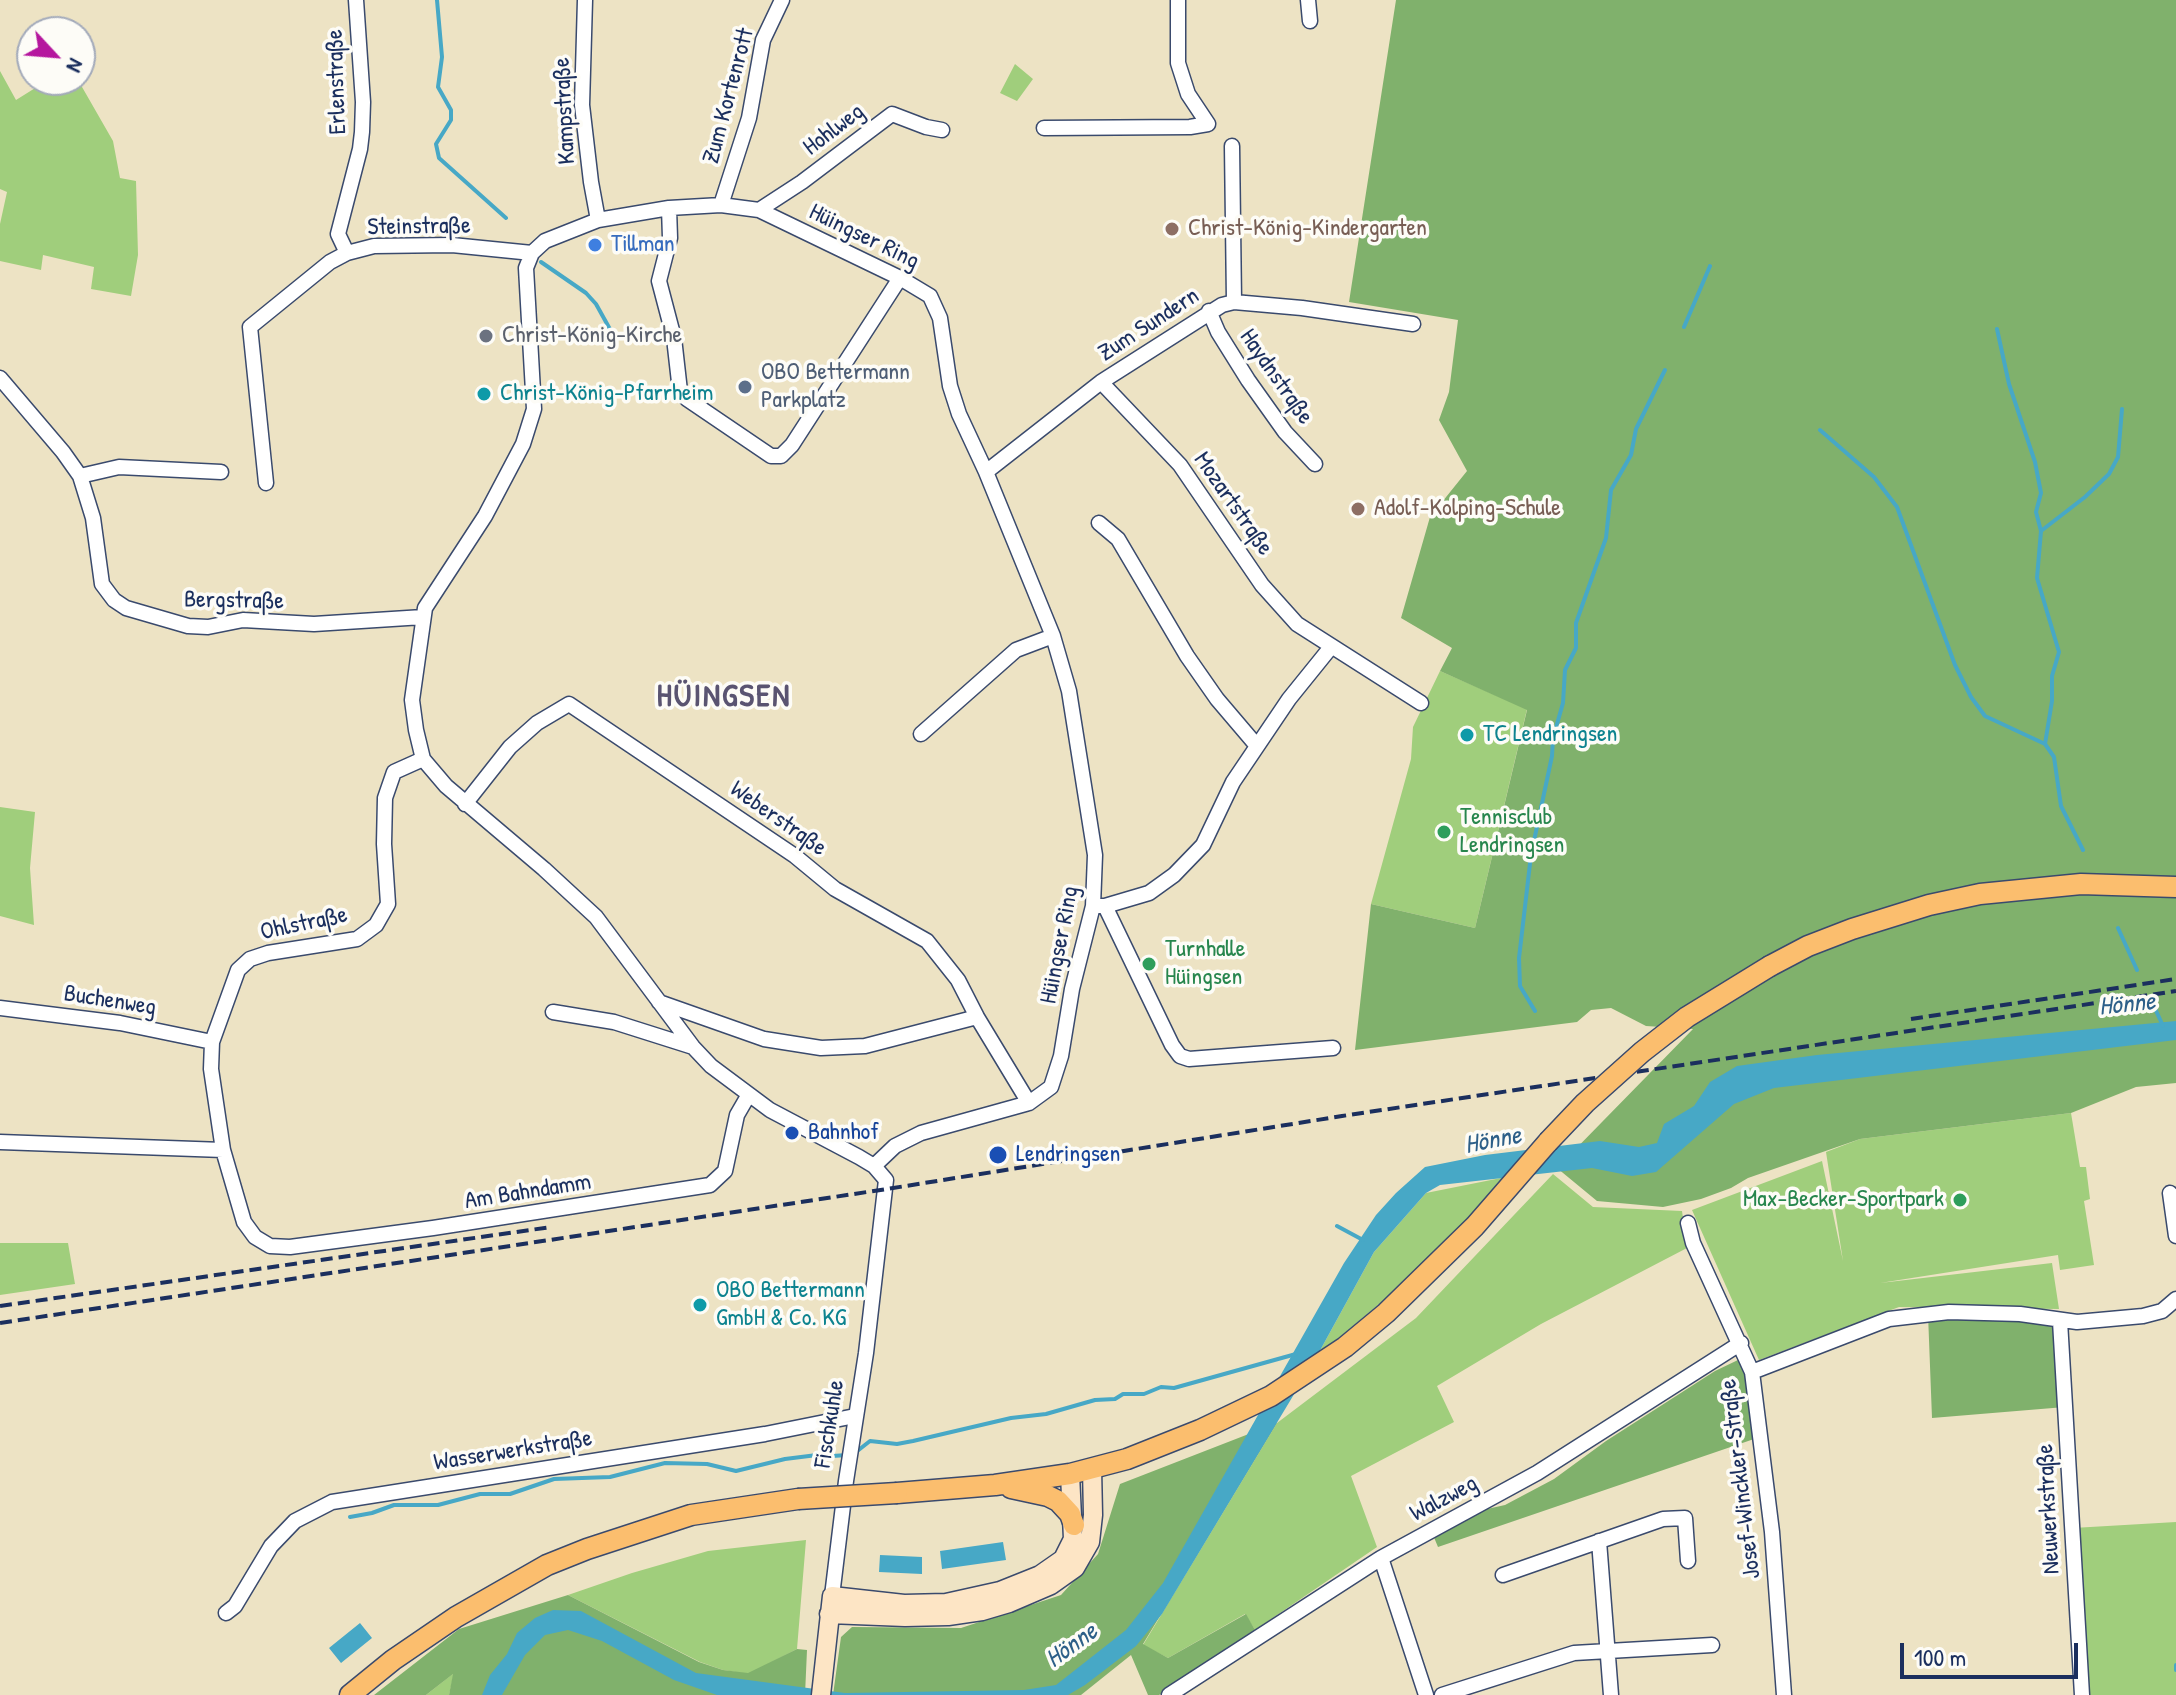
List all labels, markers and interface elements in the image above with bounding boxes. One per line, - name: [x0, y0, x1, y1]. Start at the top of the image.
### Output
- north arrow: [16, 16, 96, 96]
- street label: Zum Kortenrott: [697, 25, 761, 167]
- street label: Erlenstraße: [321, 29, 353, 135]
- text: N: [60, 54, 92, 77]
- street label: Kampstraße: [548, 57, 582, 165]
- street label: Hohlweg: [798, 98, 870, 162]
- street label: Hüingser Ring: [804, 198, 924, 276]
- street label: Steinstraße: [367, 212, 471, 242]
- place label: Christ-König-Kindergarten: [1188, 215, 1427, 243]
- marker: Christ-König-Kindergarten: [1163, 220, 1181, 238]
- place label: Tillman: [611, 231, 675, 259]
- marker: Tillman: [586, 236, 604, 254]
- street label: Zum Sundern: [1093, 282, 1205, 368]
- place label: Christ-König-Kirche: [502, 322, 682, 350]
- street label: Haydnstraße: [1233, 324, 1319, 430]
- marker: Christ-König-Kirche: [477, 327, 495, 345]
- place label: OBO Bettermann Parkplatz: [761, 359, 910, 415]
- marker: OBO Bettermann Parkplatz: [736, 378, 754, 396]
- place label: Christ-König-Pfarrheim: [500, 380, 713, 408]
- marker: Christ-König-Pfarrheim: [475, 385, 493, 403]
- street label: Mozartstraße: [1187, 447, 1279, 561]
- place label: Adolf-Kolping-Schule: [1374, 495, 1561, 523]
- marker: Adolf-Kolping-Schule: [1349, 500, 1367, 518]
- street label: Bergstraße: [184, 586, 284, 616]
- district label: HÜINGSEN: [657, 678, 791, 716]
- place label: TC Lendringsen: [1483, 721, 1617, 749]
- marker: TC Lendringsen: [1458, 726, 1476, 744]
- street label: Weberstraße: [724, 775, 832, 863]
- place label: Tennisclub Lendringsen: [1460, 804, 1564, 860]
- marker: Tennisclub Lendringsen: [1435, 823, 1453, 841]
- street label: Hüingser Ring: [1035, 884, 1085, 1006]
- street label: Ohlstraße: [258, 901, 350, 947]
- place label: Turnhalle Hüingsen: [1165, 936, 1245, 992]
- marker: Turnhalle Hüingsen: [1140, 955, 1158, 973]
- street label: Buchenweg: [62, 980, 158, 1022]
- water label: Hönne: [2097, 987, 2157, 1023]
- place label: Bahnhof: [808, 1119, 879, 1147]
- water label: Hönne: [1462, 1120, 1524, 1162]
- marker: Bahnhof: [783, 1124, 801, 1142]
- place label: Lendringsen: [1016, 1141, 1120, 1169]
- marker: Lendringsen: [987, 1144, 1009, 1166]
- street label: Am Bahndamm: [463, 1168, 593, 1216]
- place label: Max-Becker-Sportpark: [1743, 1186, 1944, 1214]
- marker: Max-Becker-Sportpark: [1951, 1191, 1969, 1209]
- place label: OBO Bettermann GmbH & Co. KG: [716, 1277, 865, 1333]
- marker: OBO Bettermann GmbH & Co. KG: [691, 1296, 709, 1314]
- street label: Fischkuhle: [809, 1378, 851, 1470]
- street label: Josef-Winckler-Straße: [1714, 1378, 1768, 1580]
- street label: Wasserwerkstraße: [432, 1424, 594, 1478]
- street label: Neuwerkstraße: [2031, 1443, 2067, 1575]
- street label: Walzweg: [1405, 1469, 1483, 1529]
- water label: Hönne: [1040, 1617, 1104, 1675]
- scale bar: [1904, 1627, 2082, 1677]
- text: 100 m: [1914, 1641, 1966, 1673]

